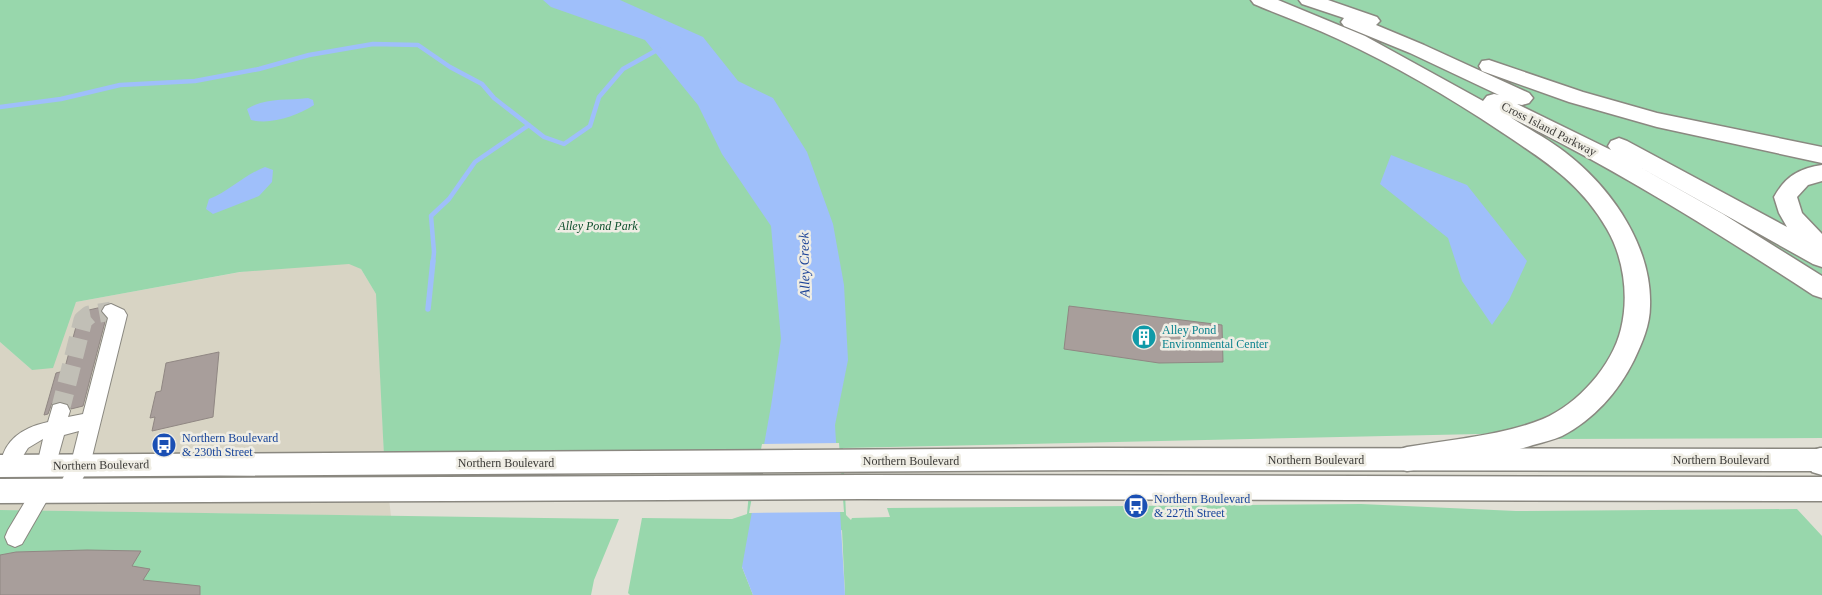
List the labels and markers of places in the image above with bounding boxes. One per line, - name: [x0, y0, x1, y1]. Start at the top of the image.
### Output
- place label: Alley Pond Environmental Center: [1162, 323, 1268, 351]
- building icon: Alley Pond Environmental Center: [1131, 324, 1157, 350]
- place label: Northern Boulevard & 230th Street: [182, 431, 278, 459]
- bus stop icon: Northern Boulevard & 230th Street: [151, 432, 177, 458]
- place label: Northern Boulevard & 227th Street: [1154, 492, 1250, 520]
- bus stop icon: Northern Boulevard & 227th Street: [1123, 493, 1149, 519]

